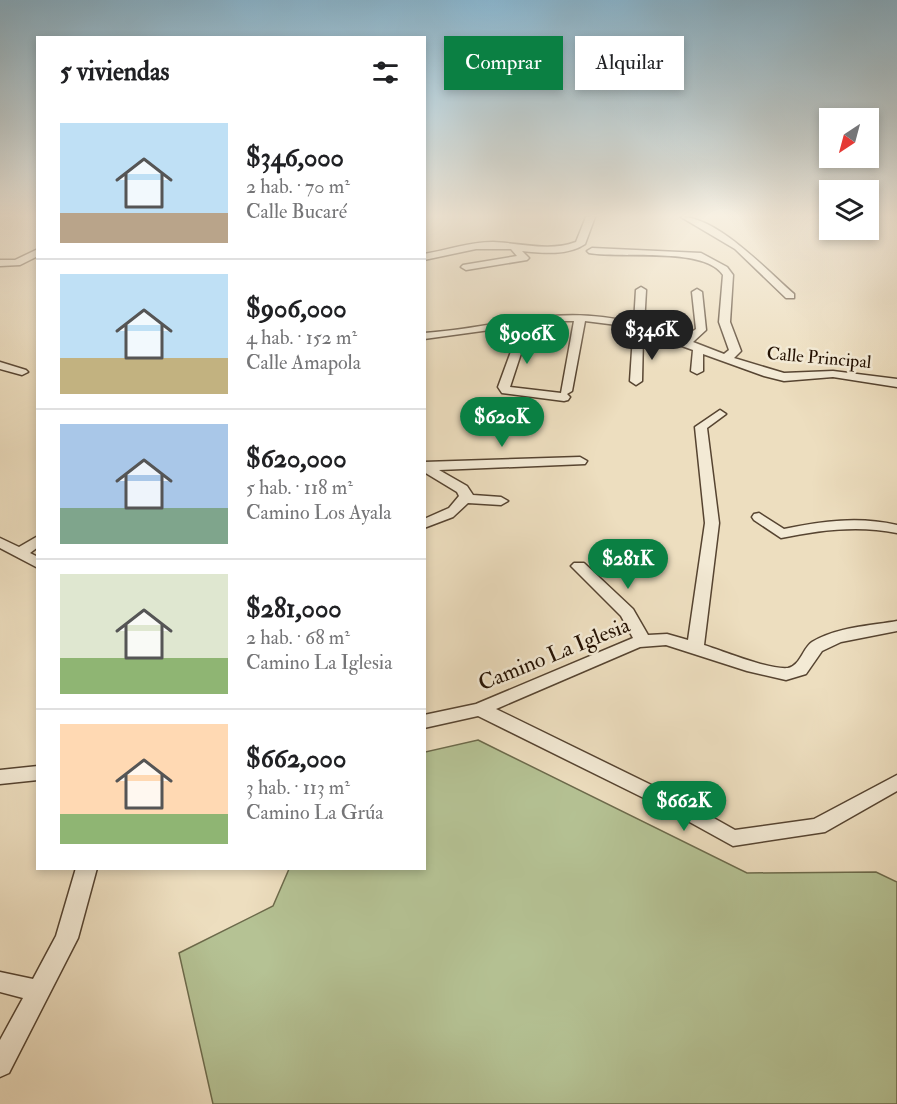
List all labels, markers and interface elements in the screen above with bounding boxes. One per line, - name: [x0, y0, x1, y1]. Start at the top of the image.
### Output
- chip: Comprar: [444, 36, 563, 90]
- chip: Alquilar: [575, 36, 684, 90]
- text: 5 viviendas: [60, 56, 170, 88]
- icon: filters: [369, 56, 402, 89]
- north arrow: [819, 108, 879, 168]
- map controls: [819, 108, 879, 240]
- text: $346,000: [246, 142, 344, 174]
- icon: home: [108, 147, 180, 219]
- text: 2 hab. · 70 m²: [246, 174, 350, 199]
- button: layers: [819, 180, 879, 240]
- text: Calle Bucaré: [246, 199, 347, 224]
- text: $906,000: [246, 293, 347, 325]
- icon: home: [108, 298, 180, 370]
- pin: $346K: [610, 310, 694, 361]
- pin: $906K: [485, 314, 569, 365]
- text: $346K: [625, 317, 679, 342]
- text: $906K: [499, 321, 555, 346]
- text: 4 hab. · 152 m²: [246, 325, 357, 350]
- street label: Calle Principal: [766, 342, 873, 374]
- text: Calle Amapola: [246, 350, 361, 375]
- pin: $620K: [460, 397, 544, 448]
- text: $620K: [474, 404, 530, 429]
- text: $620,000: [246, 443, 347, 475]
- icon: home: [108, 448, 180, 520]
- text: 5 hab. · 118 m²: [246, 475, 353, 500]
- text: Camino Los Ayala: [246, 500, 392, 525]
- pin: $281K: [586, 539, 670, 590]
- text: $281K: [602, 546, 654, 571]
- text: $281,000: [246, 593, 342, 625]
- icon: home: [108, 598, 180, 670]
- street label: Camino La Iglesia: [474, 611, 635, 697]
- text: 2 hab. · 68 m²: [246, 625, 350, 650]
- text: Camino La Iglesia: [246, 650, 392, 675]
- text: $662,000: [246, 743, 346, 775]
- icon: home: [108, 748, 180, 820]
- text: 3 hab. · 113 m²: [246, 775, 350, 800]
- pin: $662K: [642, 781, 726, 832]
- text: $662K: [656, 788, 712, 813]
- text: Camino La Grúa: [246, 800, 383, 825]

